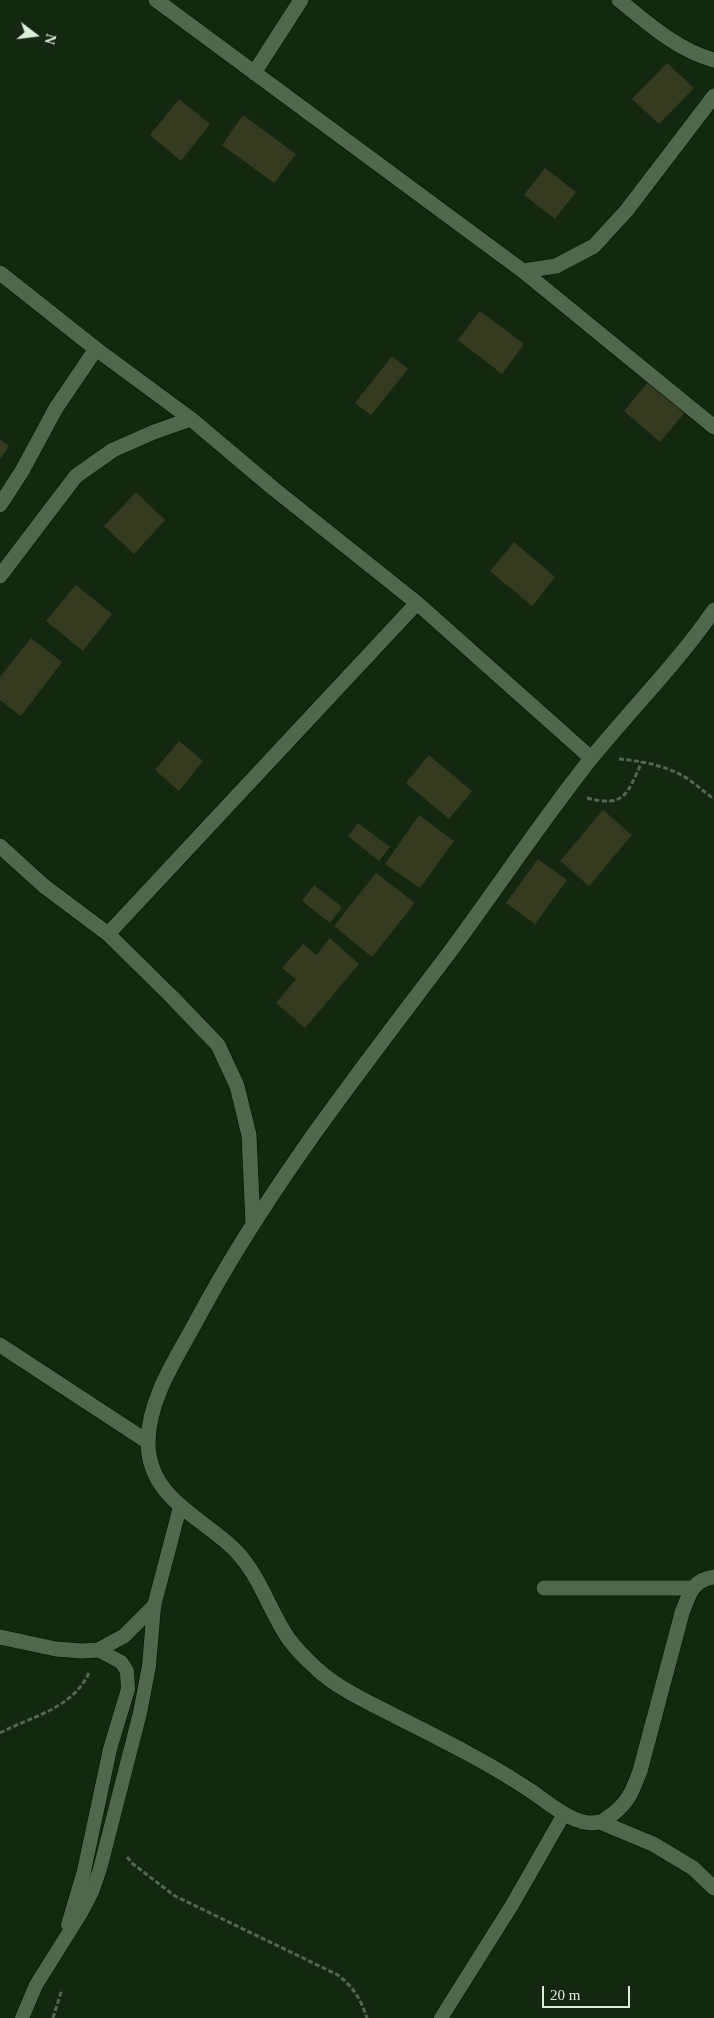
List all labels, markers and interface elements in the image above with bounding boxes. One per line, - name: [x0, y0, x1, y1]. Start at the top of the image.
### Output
- north arrow: [10, 10, 60, 60]
- text: N: [41, 32, 59, 46]
- scale bar: [544, 1976, 632, 2008]
- text: 20 m: [550, 1987, 580, 2003]

